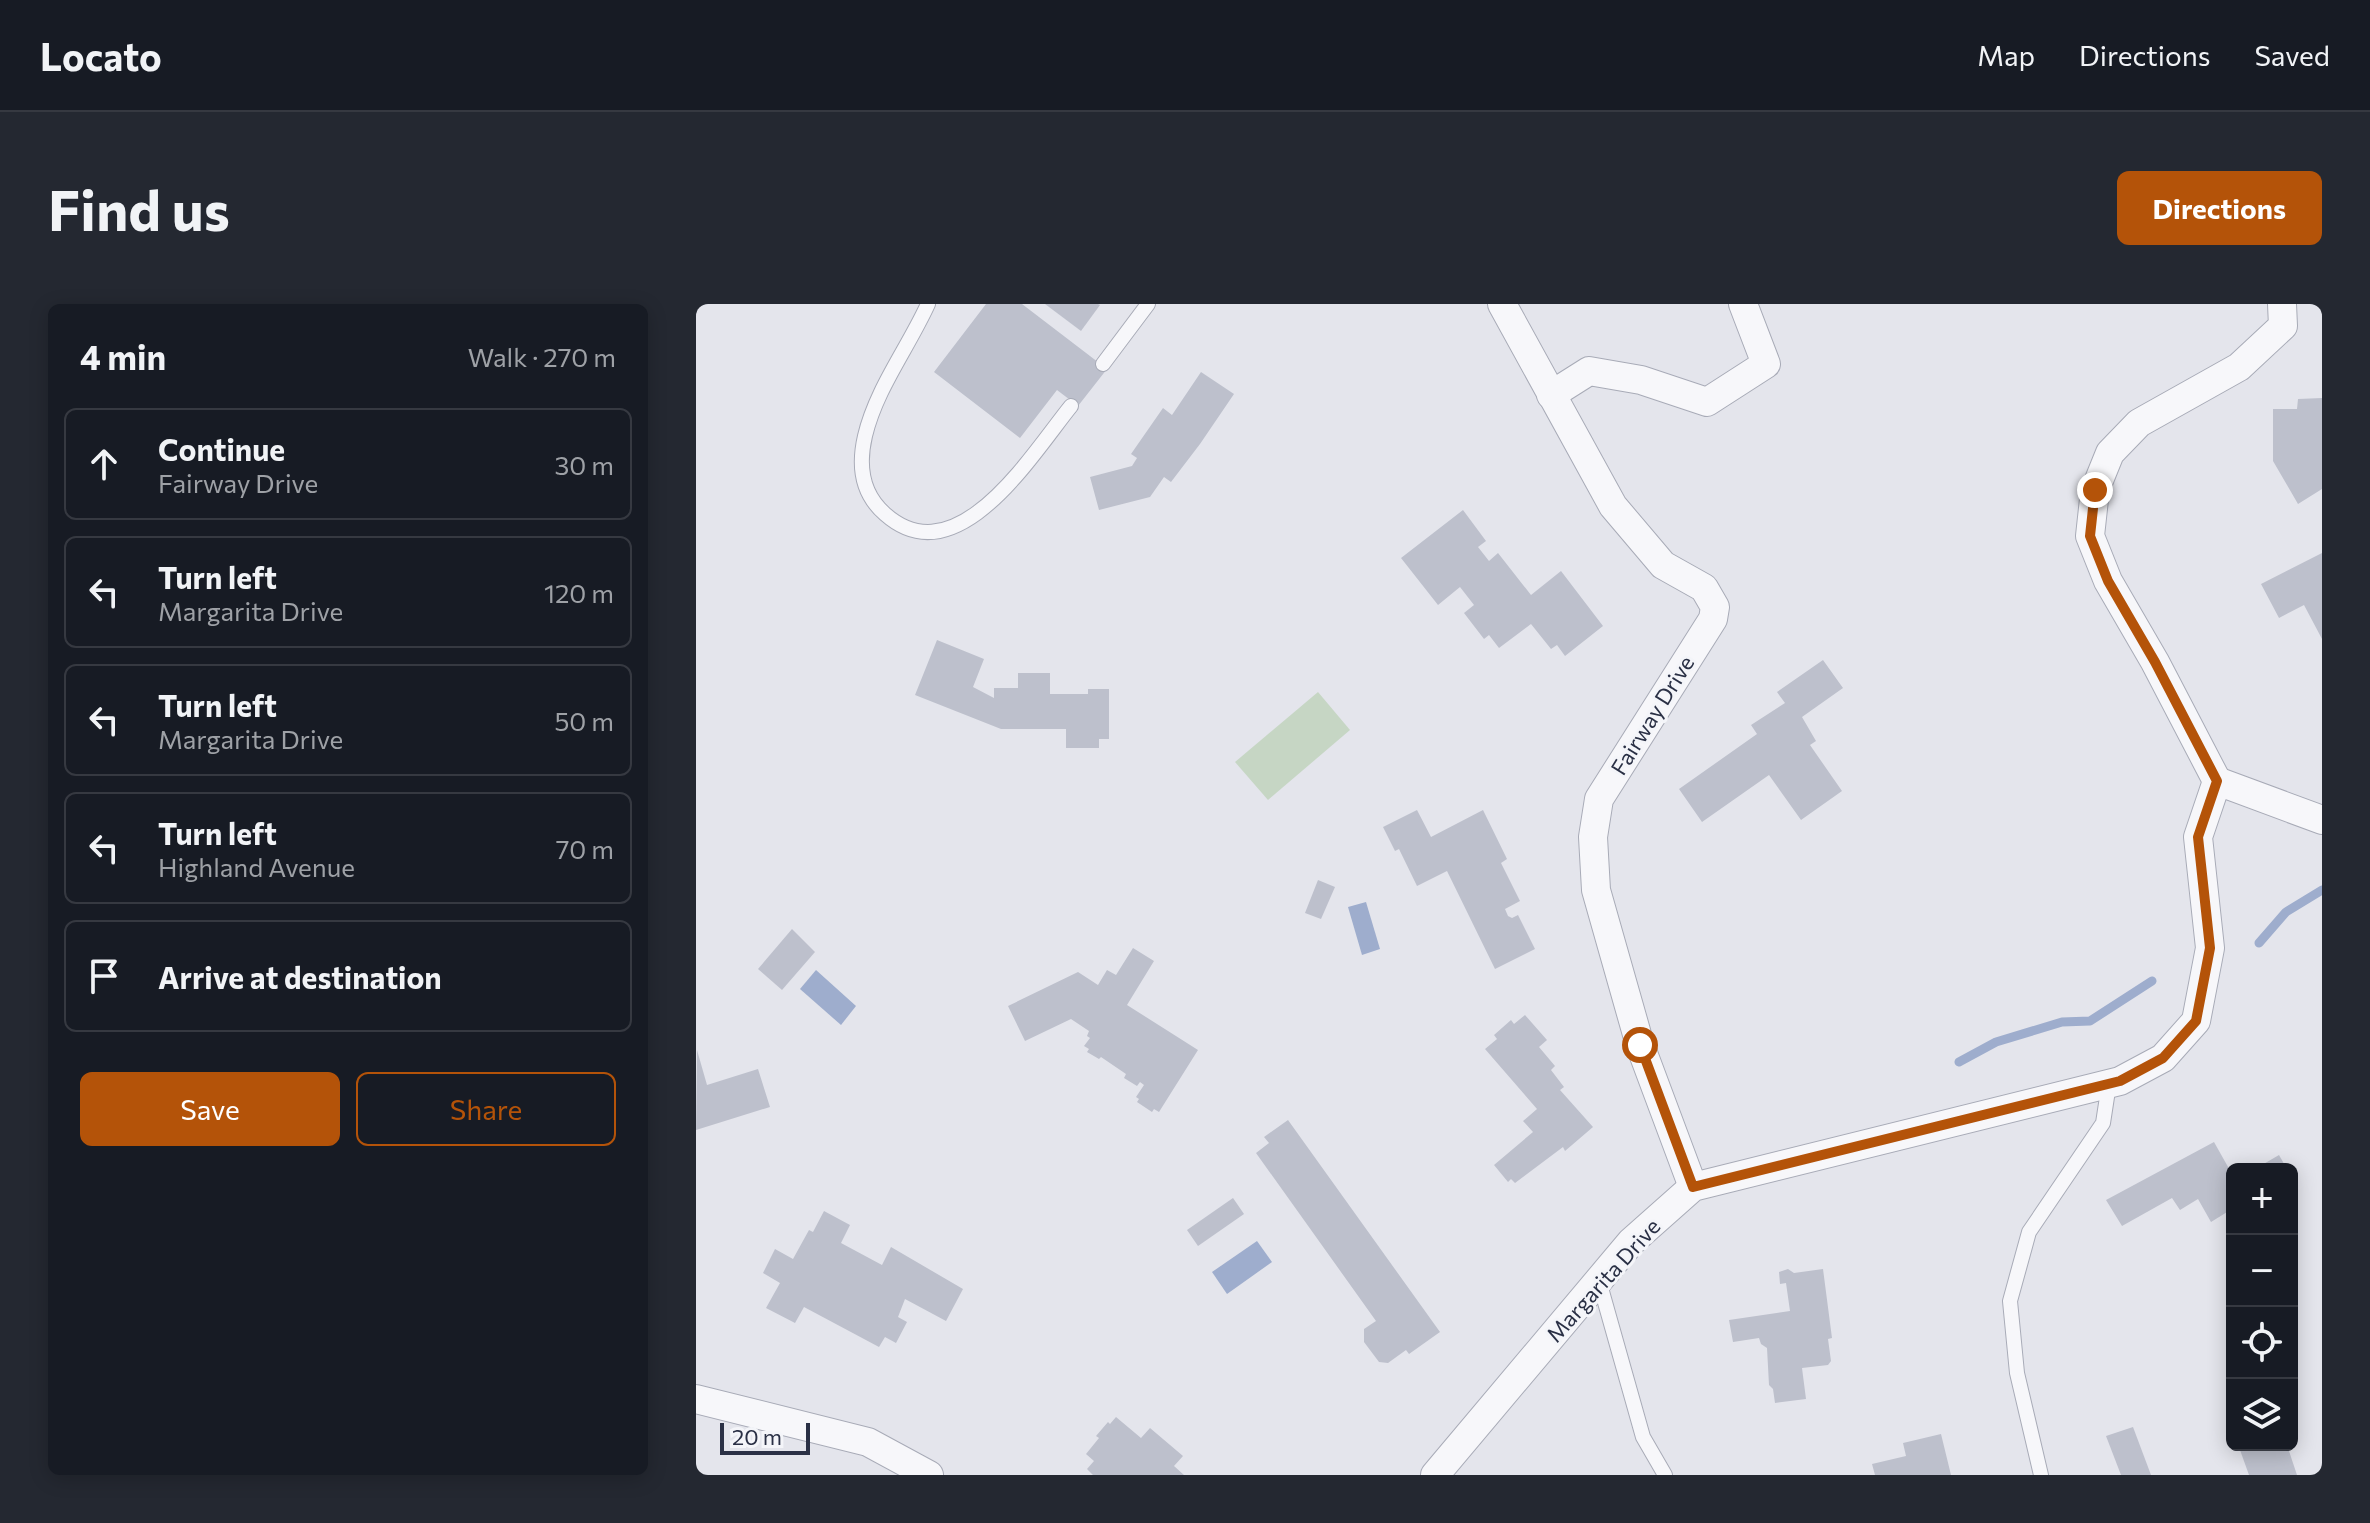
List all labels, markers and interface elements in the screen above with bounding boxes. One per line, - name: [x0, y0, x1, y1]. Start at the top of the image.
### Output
- text: Locato: [40, 32, 162, 79]
- text: Map: [1977, 38, 2035, 72]
- text: Directions: [2079, 38, 2210, 72]
- text: Saved: [2254, 38, 2330, 72]
- button: Directions: [2117, 171, 2322, 245]
- text: Find us: [48, 174, 230, 243]
- text: 4 min: [80, 335, 166, 377]
- text: Walk · 270 m: [468, 341, 616, 372]
- text: Continue: [158, 430, 285, 467]
- icon: ahead: [82, 442, 126, 486]
- text: 30 m: [555, 449, 614, 480]
- text: Fairway Drive: [158, 467, 318, 498]
- route end: [2077, 472, 2113, 508]
- text: Turn left: [158, 558, 277, 595]
- icon: left: [82, 570, 126, 614]
- text: 120 m: [544, 577, 614, 608]
- text: Margarita Drive: [158, 595, 343, 626]
- street label: Fairway Drive: [1605, 650, 1699, 780]
- text: Turn left: [158, 686, 277, 723]
- icon: left: [82, 698, 126, 742]
- text: 50 m: [554, 705, 614, 736]
- text: Margarita Drive: [158, 723, 343, 754]
- text: Turn left: [158, 814, 277, 851]
- icon: left: [82, 826, 126, 870]
- text: 70 m: [556, 833, 614, 864]
- text: Highland Avenue: [158, 851, 355, 882]
- icon: arrive: [82, 954, 126, 998]
- text: Arrive at destination: [158, 958, 442, 995]
- route start: [1622, 1027, 1658, 1063]
- button: Save: [80, 1072, 340, 1146]
- button: Share: [356, 1072, 616, 1146]
- map controls: [2226, 1163, 2298, 1451]
- button: +: [2226, 1163, 2298, 1235]
- street label: Margarita Drive: [1541, 1213, 1665, 1347]
- button: −: [2226, 1235, 2298, 1307]
- button: locate: [2226, 1307, 2298, 1379]
- button: layers: [2226, 1379, 2298, 1451]
- scale bar: [720, 1419, 810, 1455]
- text: 20 m: [732, 1423, 782, 1450]

